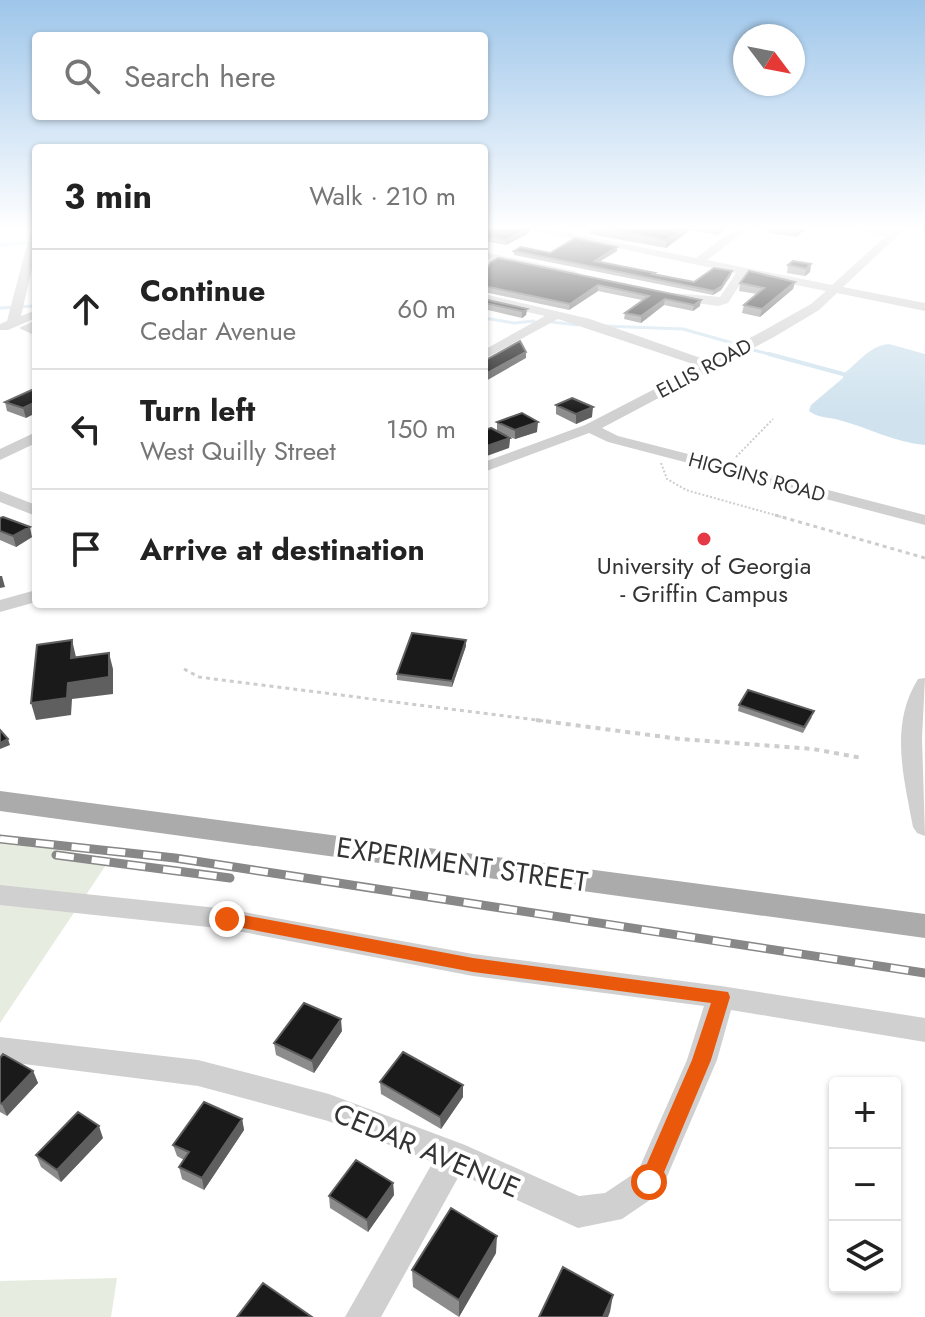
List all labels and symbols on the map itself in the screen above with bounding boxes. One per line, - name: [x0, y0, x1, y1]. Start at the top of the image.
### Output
- north arrow: [733, 24, 805, 96]
- street label: ELLIS ROAD: [651, 331, 757, 406]
- street label: HIGGINS ROAD: [685, 445, 829, 510]
- marker: University of Georgia - Griffin Campus: [695, 530, 713, 548]
- place label: University of Georgia - Griffin Campus: [597, 548, 811, 611]
- street label: EXPERIMENT STREET: [334, 827, 590, 902]
- route end: [209, 901, 245, 937]
- street label: CEDAR AVENUE: [327, 1093, 527, 1208]
- route start: [631, 1164, 667, 1200]

